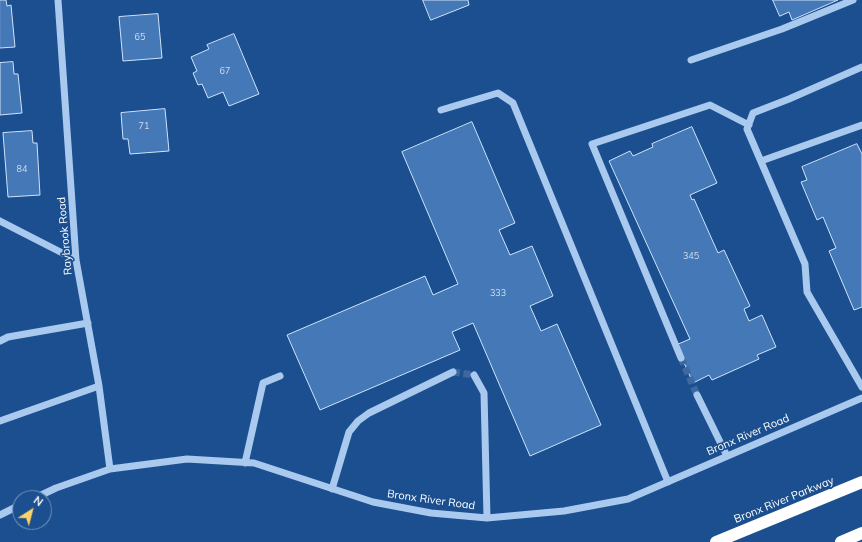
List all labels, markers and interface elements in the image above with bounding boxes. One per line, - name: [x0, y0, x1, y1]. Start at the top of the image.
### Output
- house number: 65: [135, 32, 145, 42]
- house number: 67: [220, 66, 230, 76]
- house number: 71: [139, 121, 149, 131]
- house number: 84: [17, 164, 27, 174]
- street label: Raybrook Road: [55, 196, 75, 276]
- house number: 345: [683, 251, 699, 261]
- house number: 333: [490, 288, 506, 298]
- street label: Bronx River Road: [705, 412, 791, 458]
- street label: Bronx River Parkway: [732, 474, 836, 526]
- street label: Bronx River Road: [386, 487, 476, 513]
- north arrow: [12, 490, 52, 530]
- text: N: [31, 493, 46, 509]

